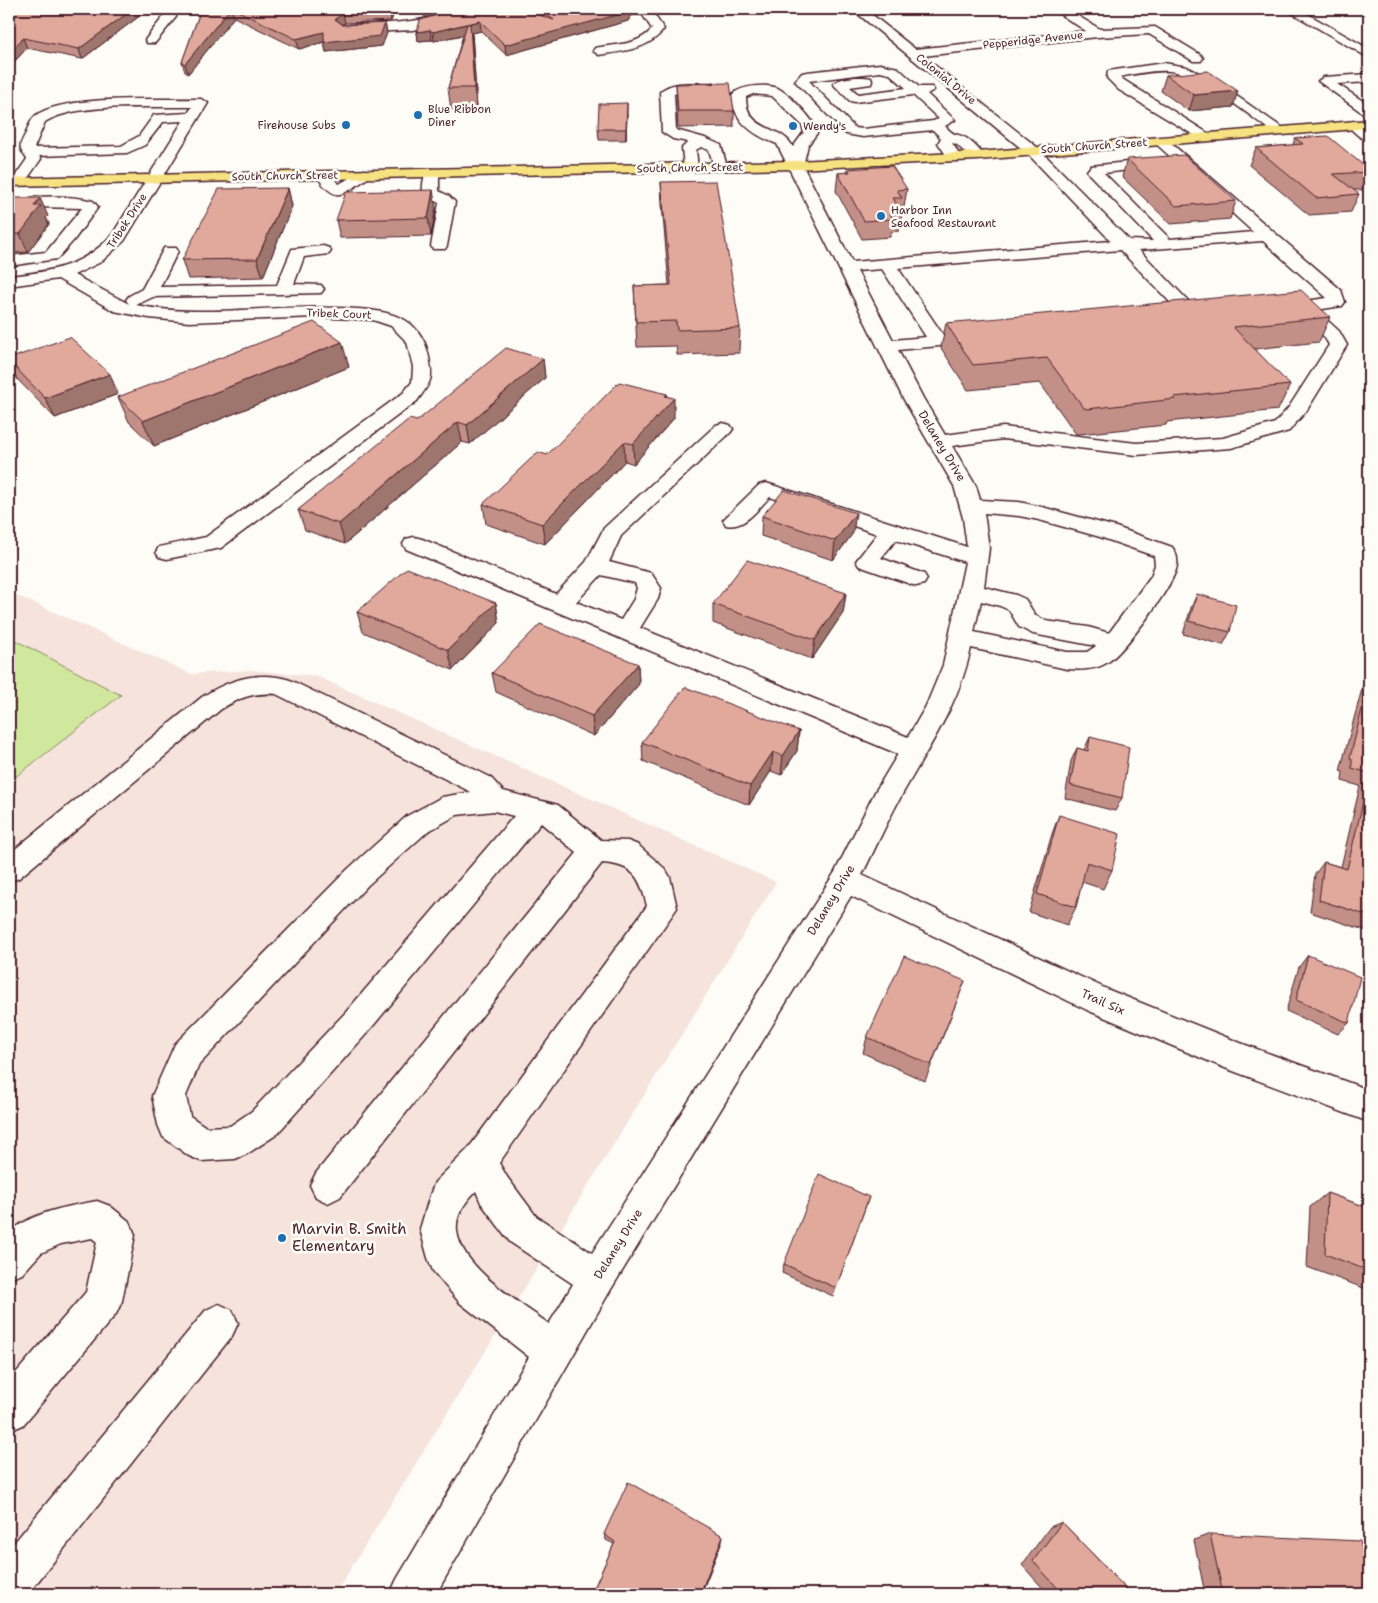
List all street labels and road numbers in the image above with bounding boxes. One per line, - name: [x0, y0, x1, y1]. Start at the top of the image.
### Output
- street label: Pepperidge Avenue: [982, 27, 1084, 53]
- street label: Colonial Drive: [913, 50, 979, 108]
- street label: South Church Street: [1040, 135, 1148, 157]
- street label: South Church Street: [637, 160, 744, 176]
- street label: South Church Street: [232, 168, 339, 184]
- street label: Tribek Drive: [103, 190, 151, 252]
- street label: Tribek Court: [306, 305, 372, 323]
- street label: Delaney Drive: [915, 408, 970, 485]
- street label: Delaney Drive: [804, 861, 859, 938]
- street label: Trail Six: [1079, 985, 1127, 1019]
- street label: Delaney Drive: [590, 1206, 646, 1282]

